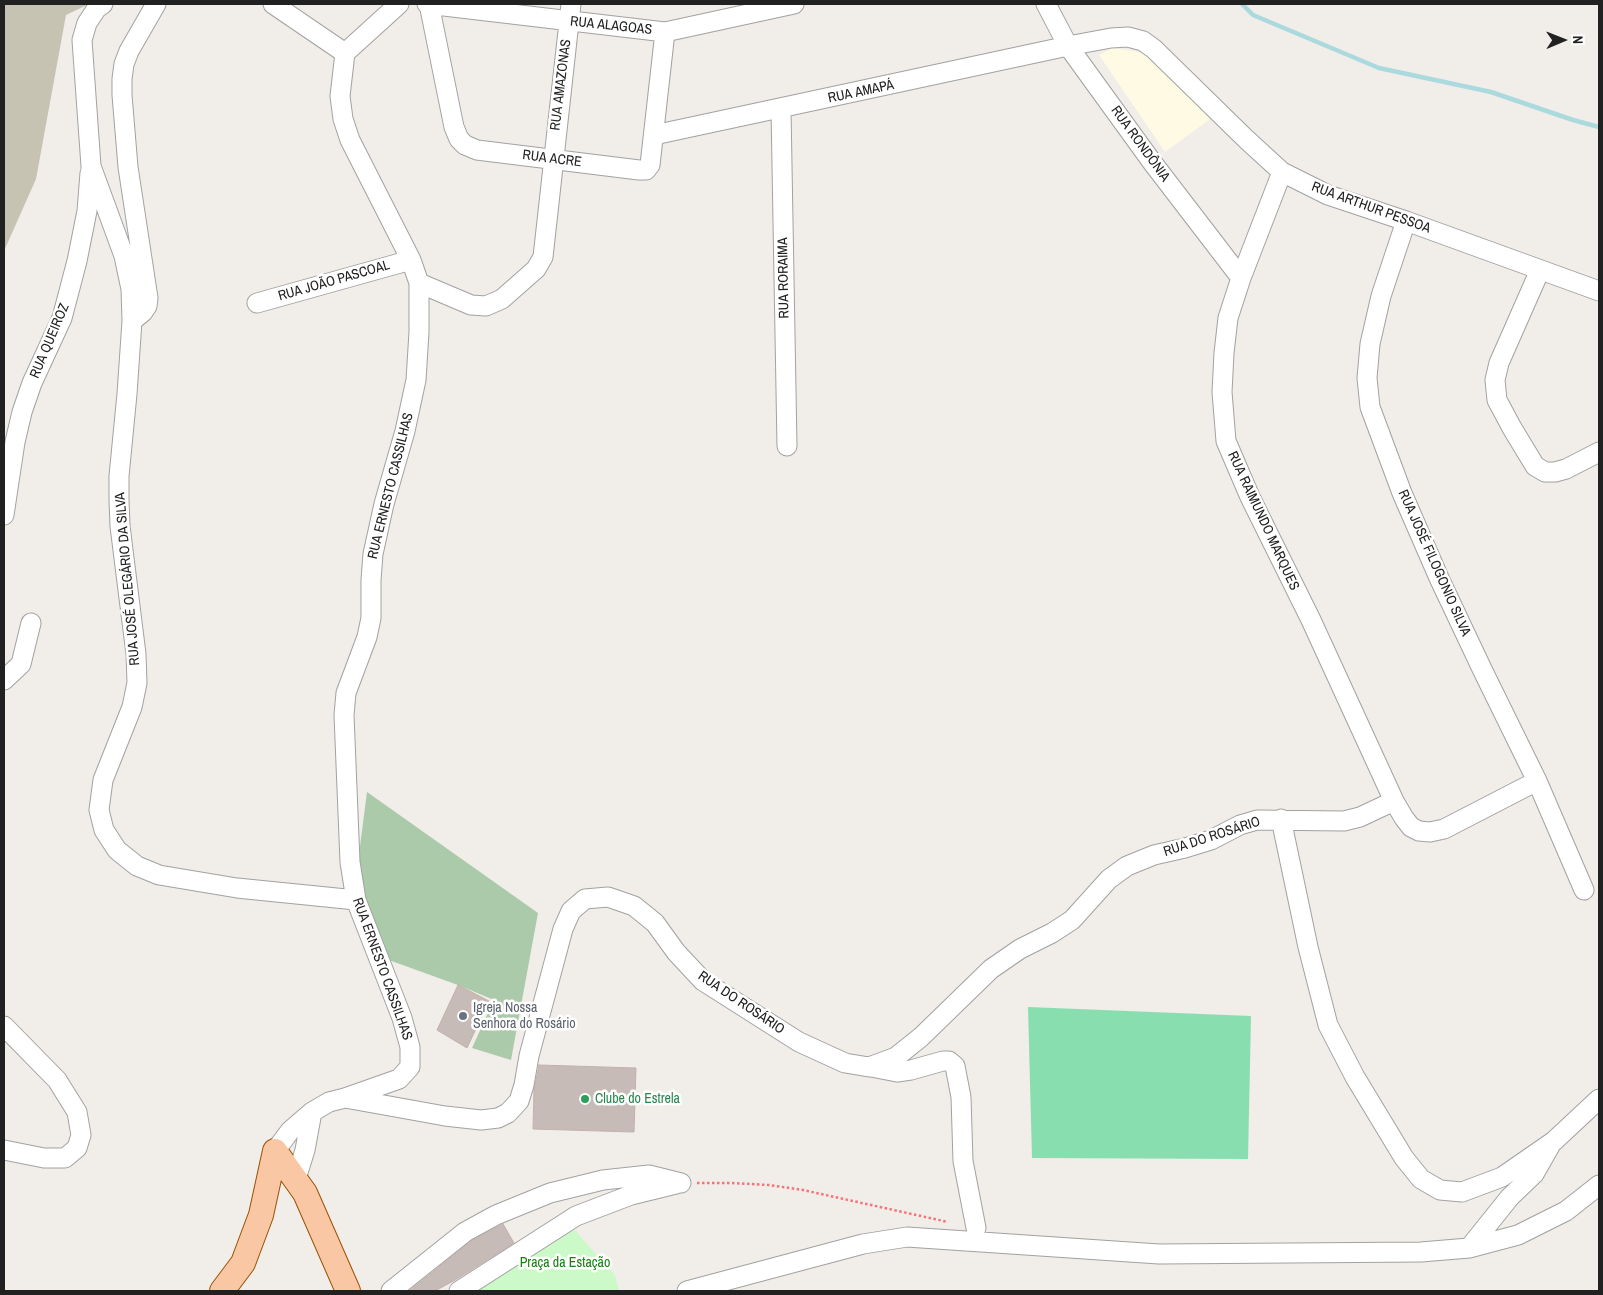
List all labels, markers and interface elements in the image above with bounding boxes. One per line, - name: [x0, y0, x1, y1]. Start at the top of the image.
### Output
- street label: RUA ALAGOAS: [569, 13, 653, 39]
- north arrow: [1538, 15, 1588, 65]
- text: N: [1569, 35, 1587, 44]
- street label: RUA AMAZONAS: [547, 38, 575, 132]
- street label: RUA AMAPÁ: [827, 77, 895, 107]
- street label: RUA RONDÔNIA: [1107, 103, 1173, 185]
- street label: RUA ACRE: [522, 147, 582, 171]
- street label: RUA ARTHUR PESSOA: [1309, 179, 1433, 237]
- street label: RUA RORAIMA: [775, 237, 793, 319]
- street label: RUA JOÃO PASCOAL: [276, 257, 392, 305]
- street label: RUA QUEIROZ: [27, 301, 73, 381]
- street label: RUA ERNESTO CASSILHAS: [365, 411, 417, 561]
- street label: RUA RAIMUNDO MARQUES: [1223, 449, 1303, 593]
- street label: RUA JOSÉ FILOGONIO SILVA: [1394, 487, 1474, 639]
- street label: RUA JOSÉ OLEGÁRIO DA SILVA: [112, 492, 144, 666]
- street label: RUA DO ROSÁRIO: [1161, 813, 1263, 861]
- street label: RUA ERNESTO CASSILHAS: [348, 895, 416, 1043]
- street label: RUA DO ROSÁRIO: [695, 968, 787, 1038]
- place label: Igreja Nossa Senhora do Rosário: [473, 1000, 576, 1032]
- marker: Igreja Nossa Senhora do Rosário: [457, 1010, 469, 1022]
- place label: Clube do Estrela: [595, 1091, 680, 1107]
- marker: Clube do Estrela: [579, 1093, 591, 1105]
- park label: Praça da Estação: [520, 1255, 610, 1271]

